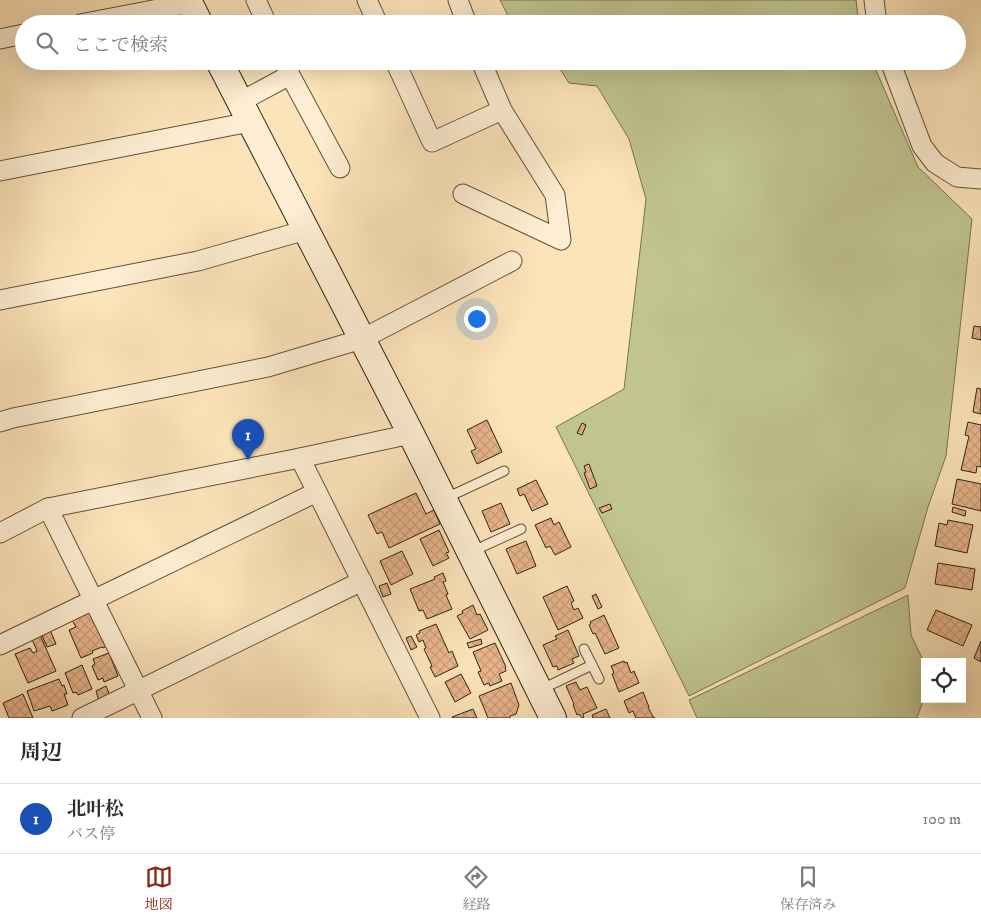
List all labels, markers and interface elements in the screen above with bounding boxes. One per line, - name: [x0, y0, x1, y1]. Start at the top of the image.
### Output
- search box: [15, 15, 966, 70]
- icon: search: [33, 29, 61, 57]
- text: ここで検索: [73, 34, 168, 57]
- your location: [464, 306, 490, 332]
- pin: 1: [232, 419, 264, 460]
- map controls: [921, 658, 966, 703]
- button: locate: [921, 658, 966, 703]
- text: 周辺: [20, 740, 62, 766]
- text: 北叶松: [67, 798, 124, 821]
- text: 1: [33, 809, 39, 829]
- text: 100 m: [923, 809, 961, 829]
- text: バス停: [67, 824, 115, 844]
- tab: 地図: [145, 863, 173, 914]
- tab: 経路: [462, 863, 490, 914]
- tab: 保存済み: [780, 863, 836, 914]

